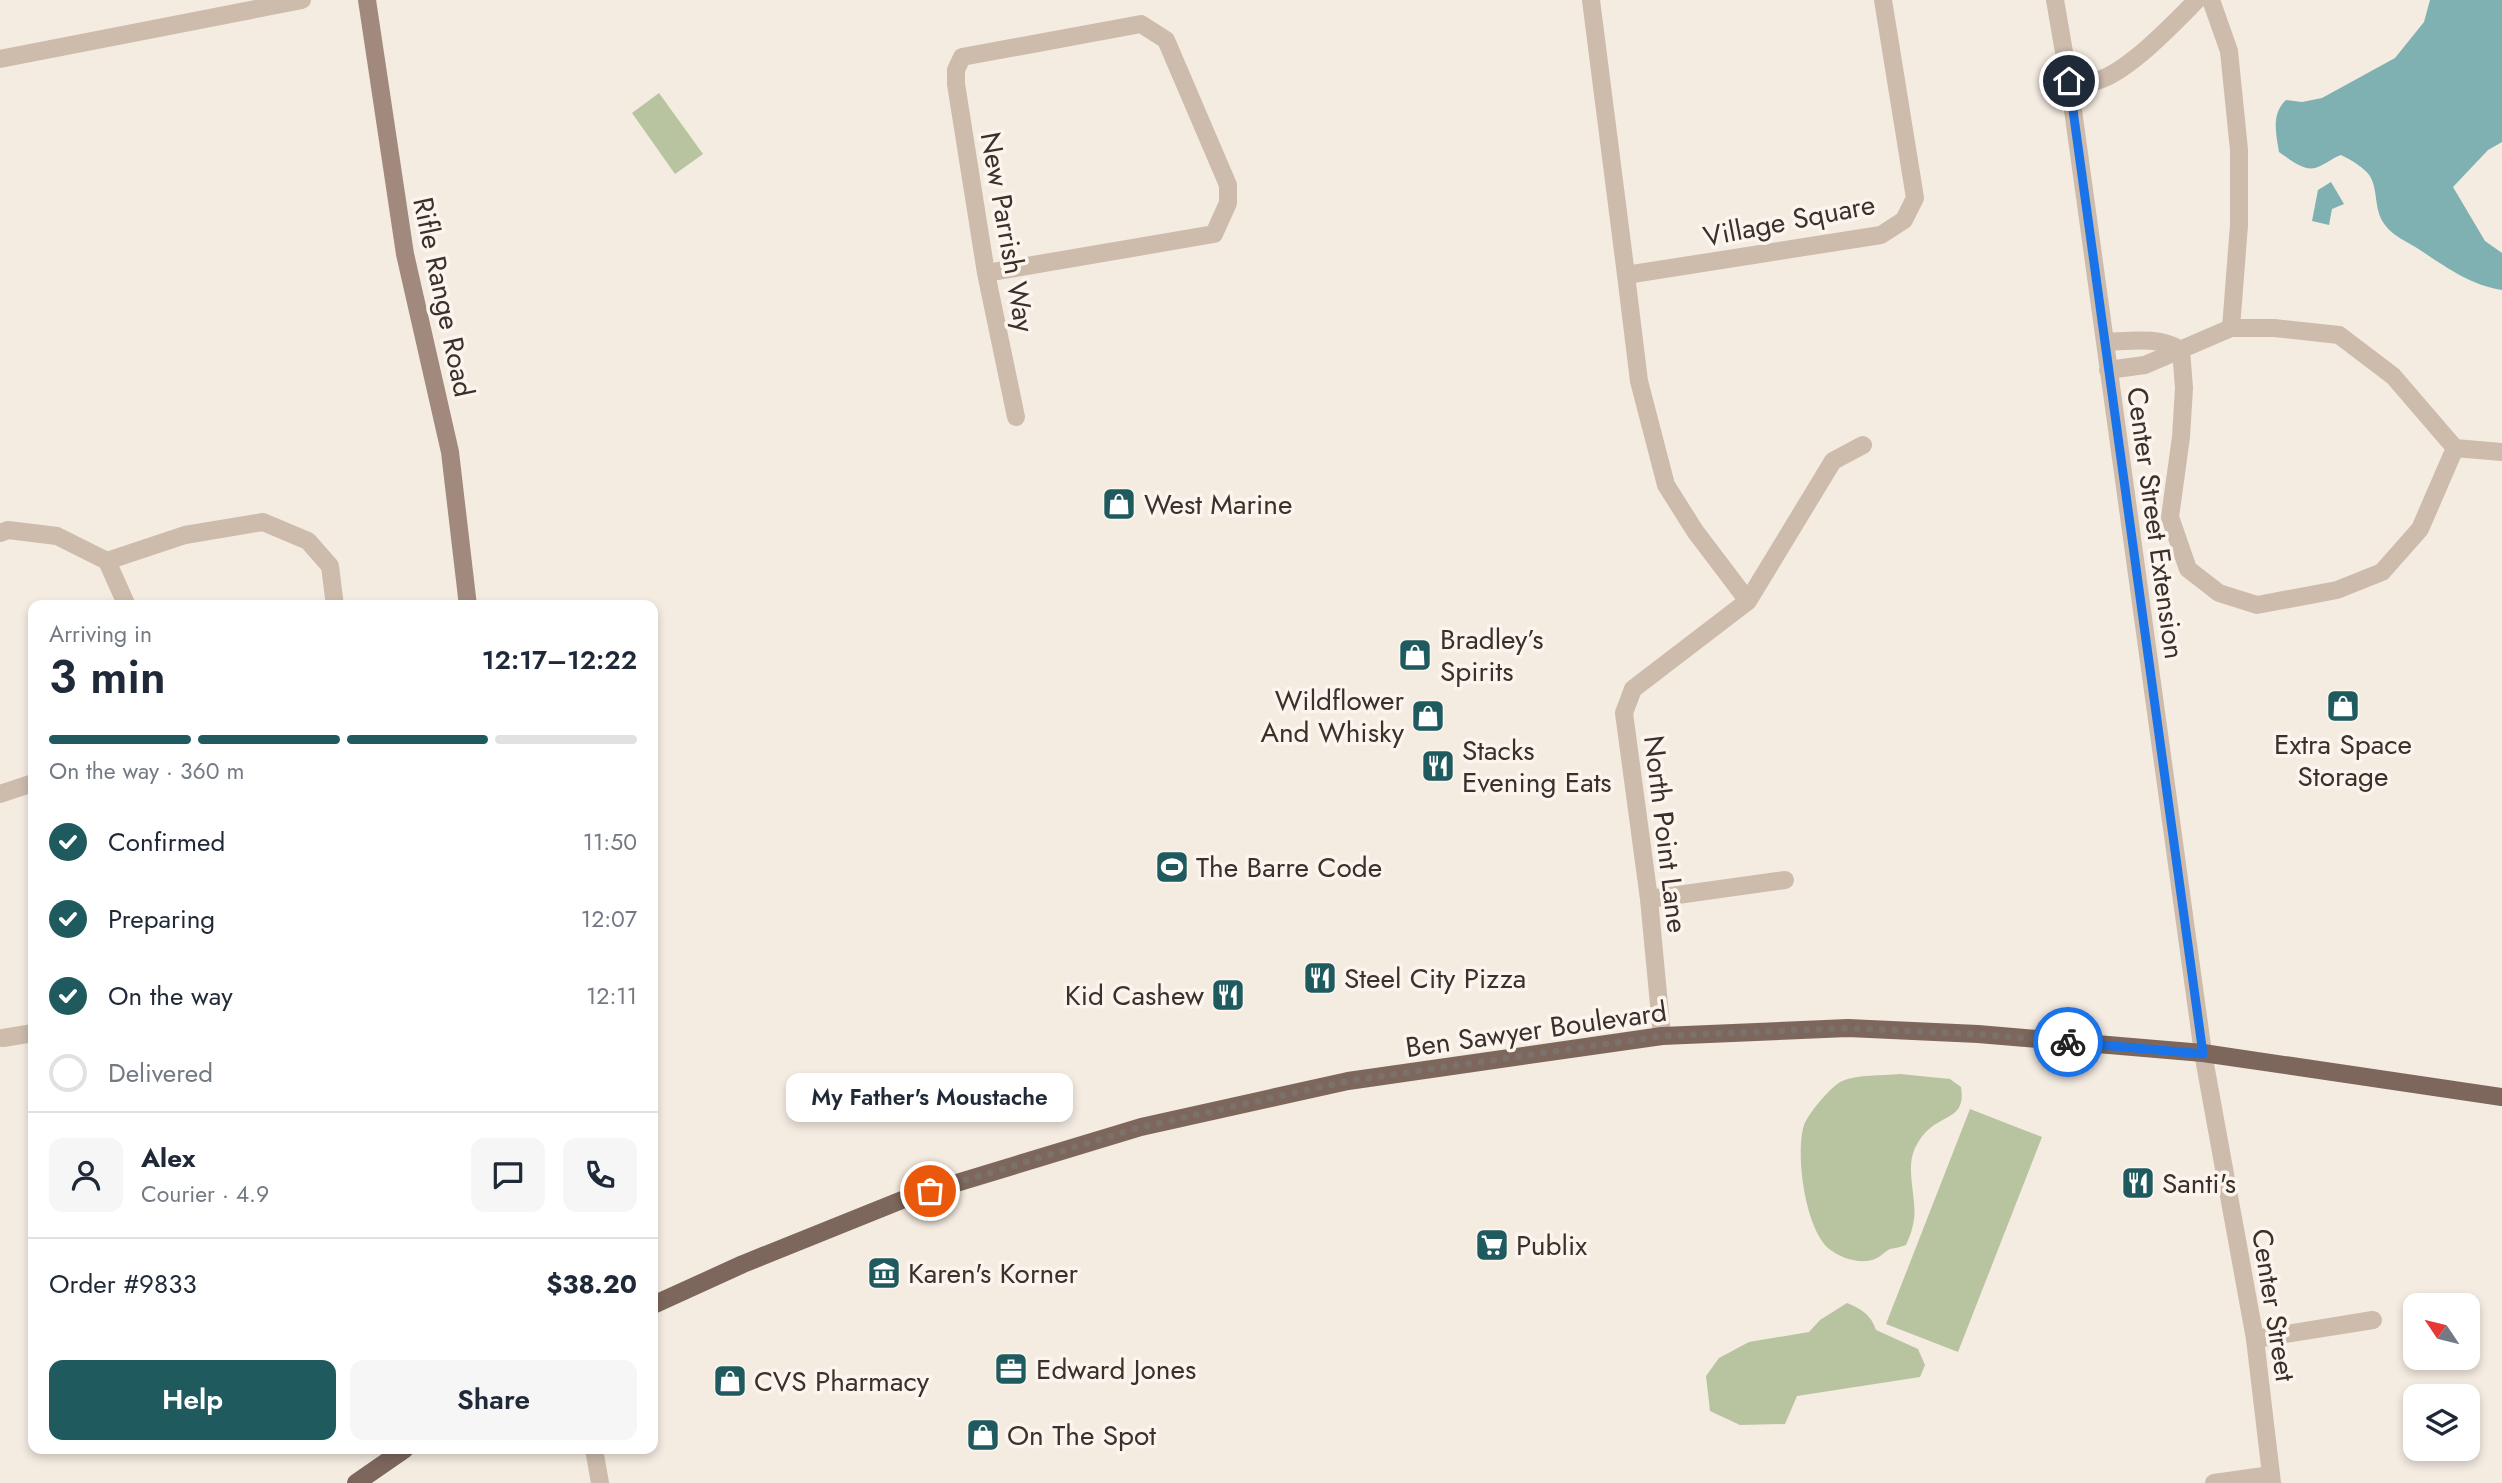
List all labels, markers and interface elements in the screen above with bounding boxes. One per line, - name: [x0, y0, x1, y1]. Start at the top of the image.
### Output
- pin: [2039, 51, 2099, 111]
- icon: home: [2050, 62, 2088, 100]
- street label: New Parrish Way: [970, 129, 1045, 336]
- street label: Village Square: [1700, 184, 1878, 257]
- street label: Rifle Range Road: [402, 193, 485, 401]
- street label: Center Street Extension: [2116, 384, 2195, 662]
- place label: West Marine: [1144, 484, 1292, 525]
- shop icon: West Marine: [1100, 485, 1138, 523]
- text: Arriving in: [49, 617, 152, 651]
- place label: Bradley’s Spirits: [1440, 619, 1544, 692]
- shop icon: Bradley’s Spirits: [1396, 636, 1434, 674]
- text: 12:17–12:22: [482, 641, 637, 679]
- text: 3 min: [49, 644, 166, 710]
- place label: Wildflower And Whisky: [1260, 680, 1405, 753]
- shop icon: Extra Space Storage: [2324, 687, 2362, 725]
- shop icon: Wildflower And Whisky: [1409, 697, 1447, 735]
- place label: Extra Space Storage: [2274, 724, 2412, 797]
- place label: Stacks Evening Eats: [1462, 730, 1612, 803]
- street label: North Point Lane: [1633, 733, 1698, 935]
- restaurant icon: Stacks Evening Eats: [1419, 747, 1457, 785]
- text: On the way · 360 m: [49, 754, 244, 788]
- icon: check: [49, 823, 87, 861]
- text: Confirmed: [108, 823, 225, 861]
- text: 11:50: [583, 825, 637, 859]
- place label: The Barre Code: [1196, 847, 1382, 888]
- sports icon: The Barre Code: [1153, 848, 1191, 886]
- icon: check: [49, 900, 87, 938]
- text: Preparing: [108, 900, 215, 938]
- text: 12:07: [581, 902, 637, 936]
- place label: Steel City Pizza: [1344, 958, 1526, 999]
- restaurant icon: Steel City Pizza: [1301, 959, 1339, 997]
- place label: Kid Cashew: [1065, 975, 1204, 1016]
- restaurant icon: Kid Cashew: [1209, 976, 1247, 1014]
- icon: check: [49, 977, 87, 1015]
- text: On the way: [108, 977, 233, 1015]
- text: 12:11: [586, 979, 637, 1013]
- street label: Ben Sawyer Boulevard: [1403, 991, 1669, 1068]
- courier: [2033, 1007, 2103, 1077]
- icon: bike: [2049, 1023, 2087, 1061]
- text: Delivered: [108, 1054, 213, 1092]
- callout: My Father's Moustache: [786, 1072, 1074, 1121]
- text: My Father's Moustache: [811, 1080, 1048, 1114]
- button: person: [49, 1138, 123, 1212]
- button: chat: [471, 1138, 545, 1212]
- button: phone: [563, 1138, 637, 1212]
- text: Alex: [141, 1139, 195, 1177]
- pin: [900, 1161, 960, 1221]
- place label: Santi's: [2162, 1163, 2236, 1204]
- restaurant icon: Santi's: [2119, 1164, 2157, 1202]
- icon: bag: [911, 1172, 949, 1210]
- text: Courier · 4.9: [141, 1177, 269, 1211]
- place label: Publix: [1516, 1225, 1587, 1266]
- supermarket icon: Publix: [1473, 1226, 1511, 1264]
- street label: Center Street: [2241, 1226, 2306, 1385]
- place label: Karen's Korner: [908, 1253, 1079, 1294]
- museum icon: Karen's Korner: [865, 1254, 903, 1292]
- text: Order #9833: [49, 1265, 197, 1303]
- text: $38.20: [546, 1265, 637, 1303]
- north arrow: [2403, 1293, 2480, 1370]
- map controls: [2403, 1293, 2480, 1461]
- place label: Edward Jones: [1036, 1349, 1196, 1390]
- office icon: Edward Jones: [992, 1350, 1030, 1388]
- button: Help: [49, 1360, 336, 1440]
- button: Share: [350, 1360, 637, 1440]
- place label: CVS Pharmacy: [754, 1361, 930, 1402]
- shop icon: CVS Pharmacy: [711, 1362, 749, 1400]
- button: layers: [2403, 1384, 2480, 1461]
- place label: On The Spot: [1007, 1415, 1156, 1456]
- shop icon: On The Spot: [964, 1416, 1002, 1454]

